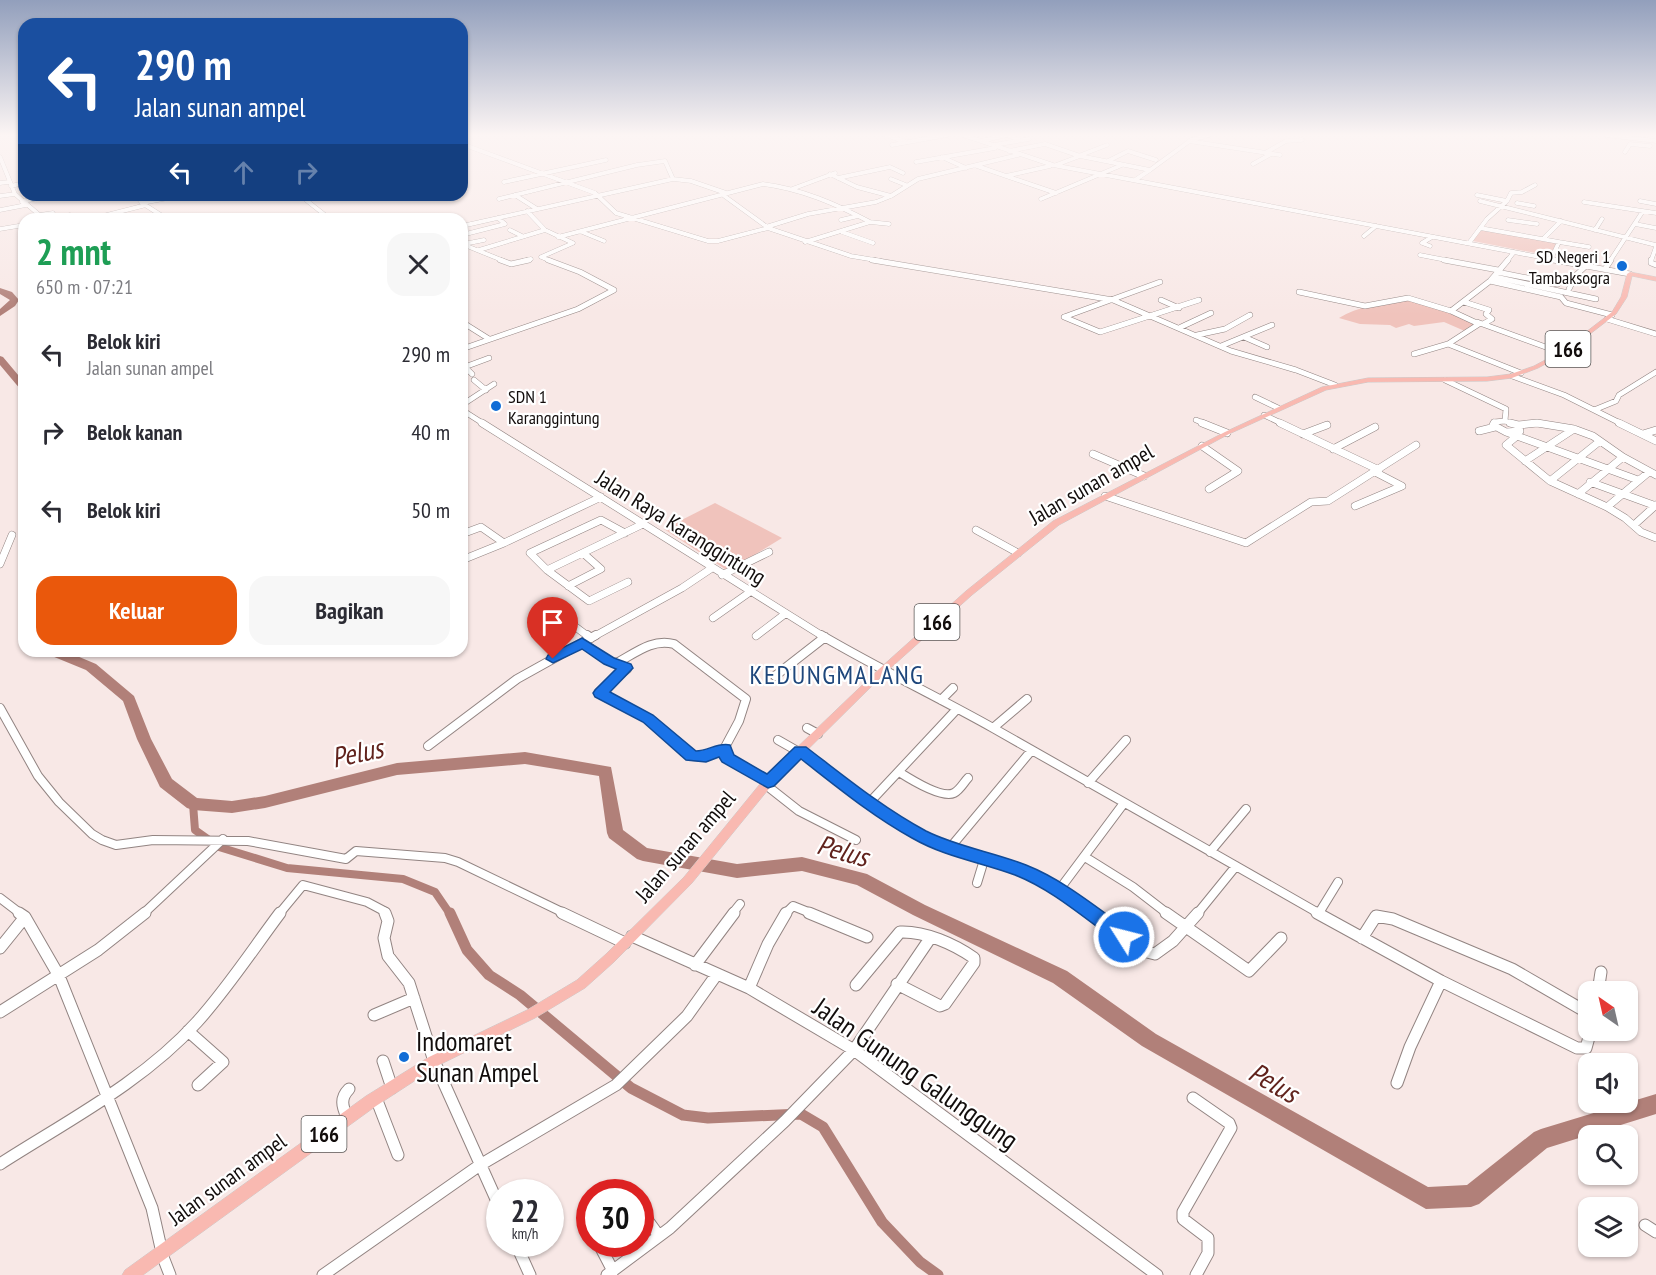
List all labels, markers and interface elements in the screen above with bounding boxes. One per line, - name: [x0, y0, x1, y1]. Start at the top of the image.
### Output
- text: 290 m: [135, 37, 232, 92]
- icon: left: [36, 42, 114, 120]
- text: Jalan sunan ampel: [135, 90, 306, 124]
- icon: left: [164, 156, 197, 189]
- icon: ahead: [227, 156, 260, 189]
- icon: right: [290, 156, 323, 189]
- text: 2 mnt: [36, 228, 111, 275]
- button: close: [387, 233, 450, 296]
- place label: SD Negeri 1 Tambaksogra: [1529, 245, 1610, 289]
- marker: SD Negeri 1 Tambaksogra: [1615, 259, 1629, 273]
- text: 650 m · 07:21: [36, 274, 133, 300]
- text: Belok kiri: [87, 327, 161, 355]
- road number: 166: [1546, 331, 1590, 367]
- icon: left: [36, 338, 69, 371]
- text: 290 m: [401, 340, 450, 368]
- text: Jalan sunan ampel: [87, 355, 213, 381]
- place label: SDN 1 Karanggintung: [508, 385, 600, 429]
- marker: SDN 1 Karanggintung: [489, 399, 503, 413]
- icon: right: [36, 416, 69, 449]
- text: Belok kanan: [87, 418, 182, 446]
- text: 40 m: [411, 418, 450, 446]
- street label: Jalan sunan ampel: [1023, 437, 1159, 531]
- street label: Jalan Raya Karanggintung: [590, 463, 771, 591]
- icon: left: [36, 494, 69, 527]
- text: Belok kiri: [87, 496, 161, 524]
- text: 50 m: [411, 496, 450, 524]
- button: Keluar: [36, 576, 237, 645]
- button: Bagikan: [249, 576, 450, 645]
- pin: [527, 597, 578, 659]
- road number: 166: [914, 604, 960, 640]
- icon: arrive: [536, 606, 569, 639]
- district label: KEDUNGMALANG: [750, 658, 924, 691]
- water label: Pelus: [328, 728, 389, 775]
- street label: Jalan sunan ampel: [628, 784, 742, 908]
- water label: Pelus: [813, 825, 875, 876]
- position arrow: [1092, 905, 1156, 969]
- north arrow: [1578, 981, 1638, 1041]
- map controls: [1578, 981, 1638, 1257]
- street label: Jalan Gunung Galunggung: [806, 989, 1025, 1156]
- place label: Indomaret Sunan Ampel: [416, 1024, 539, 1089]
- marker: Indomaret Sunan Ampel: [397, 1050, 411, 1064]
- water label: Pelus: [1242, 1053, 1308, 1112]
- button: sound: [1578, 1053, 1638, 1113]
- road number: 166: [302, 1116, 346, 1152]
- button: search: [1578, 1125, 1638, 1185]
- street label: Jalan sunan ampel: [162, 1126, 292, 1232]
- speed limit sign: 30: [576, 1179, 654, 1257]
- text: 22: [511, 1191, 539, 1230]
- button: layers: [1578, 1197, 1638, 1257]
- text: km/h: [512, 1224, 538, 1243]

